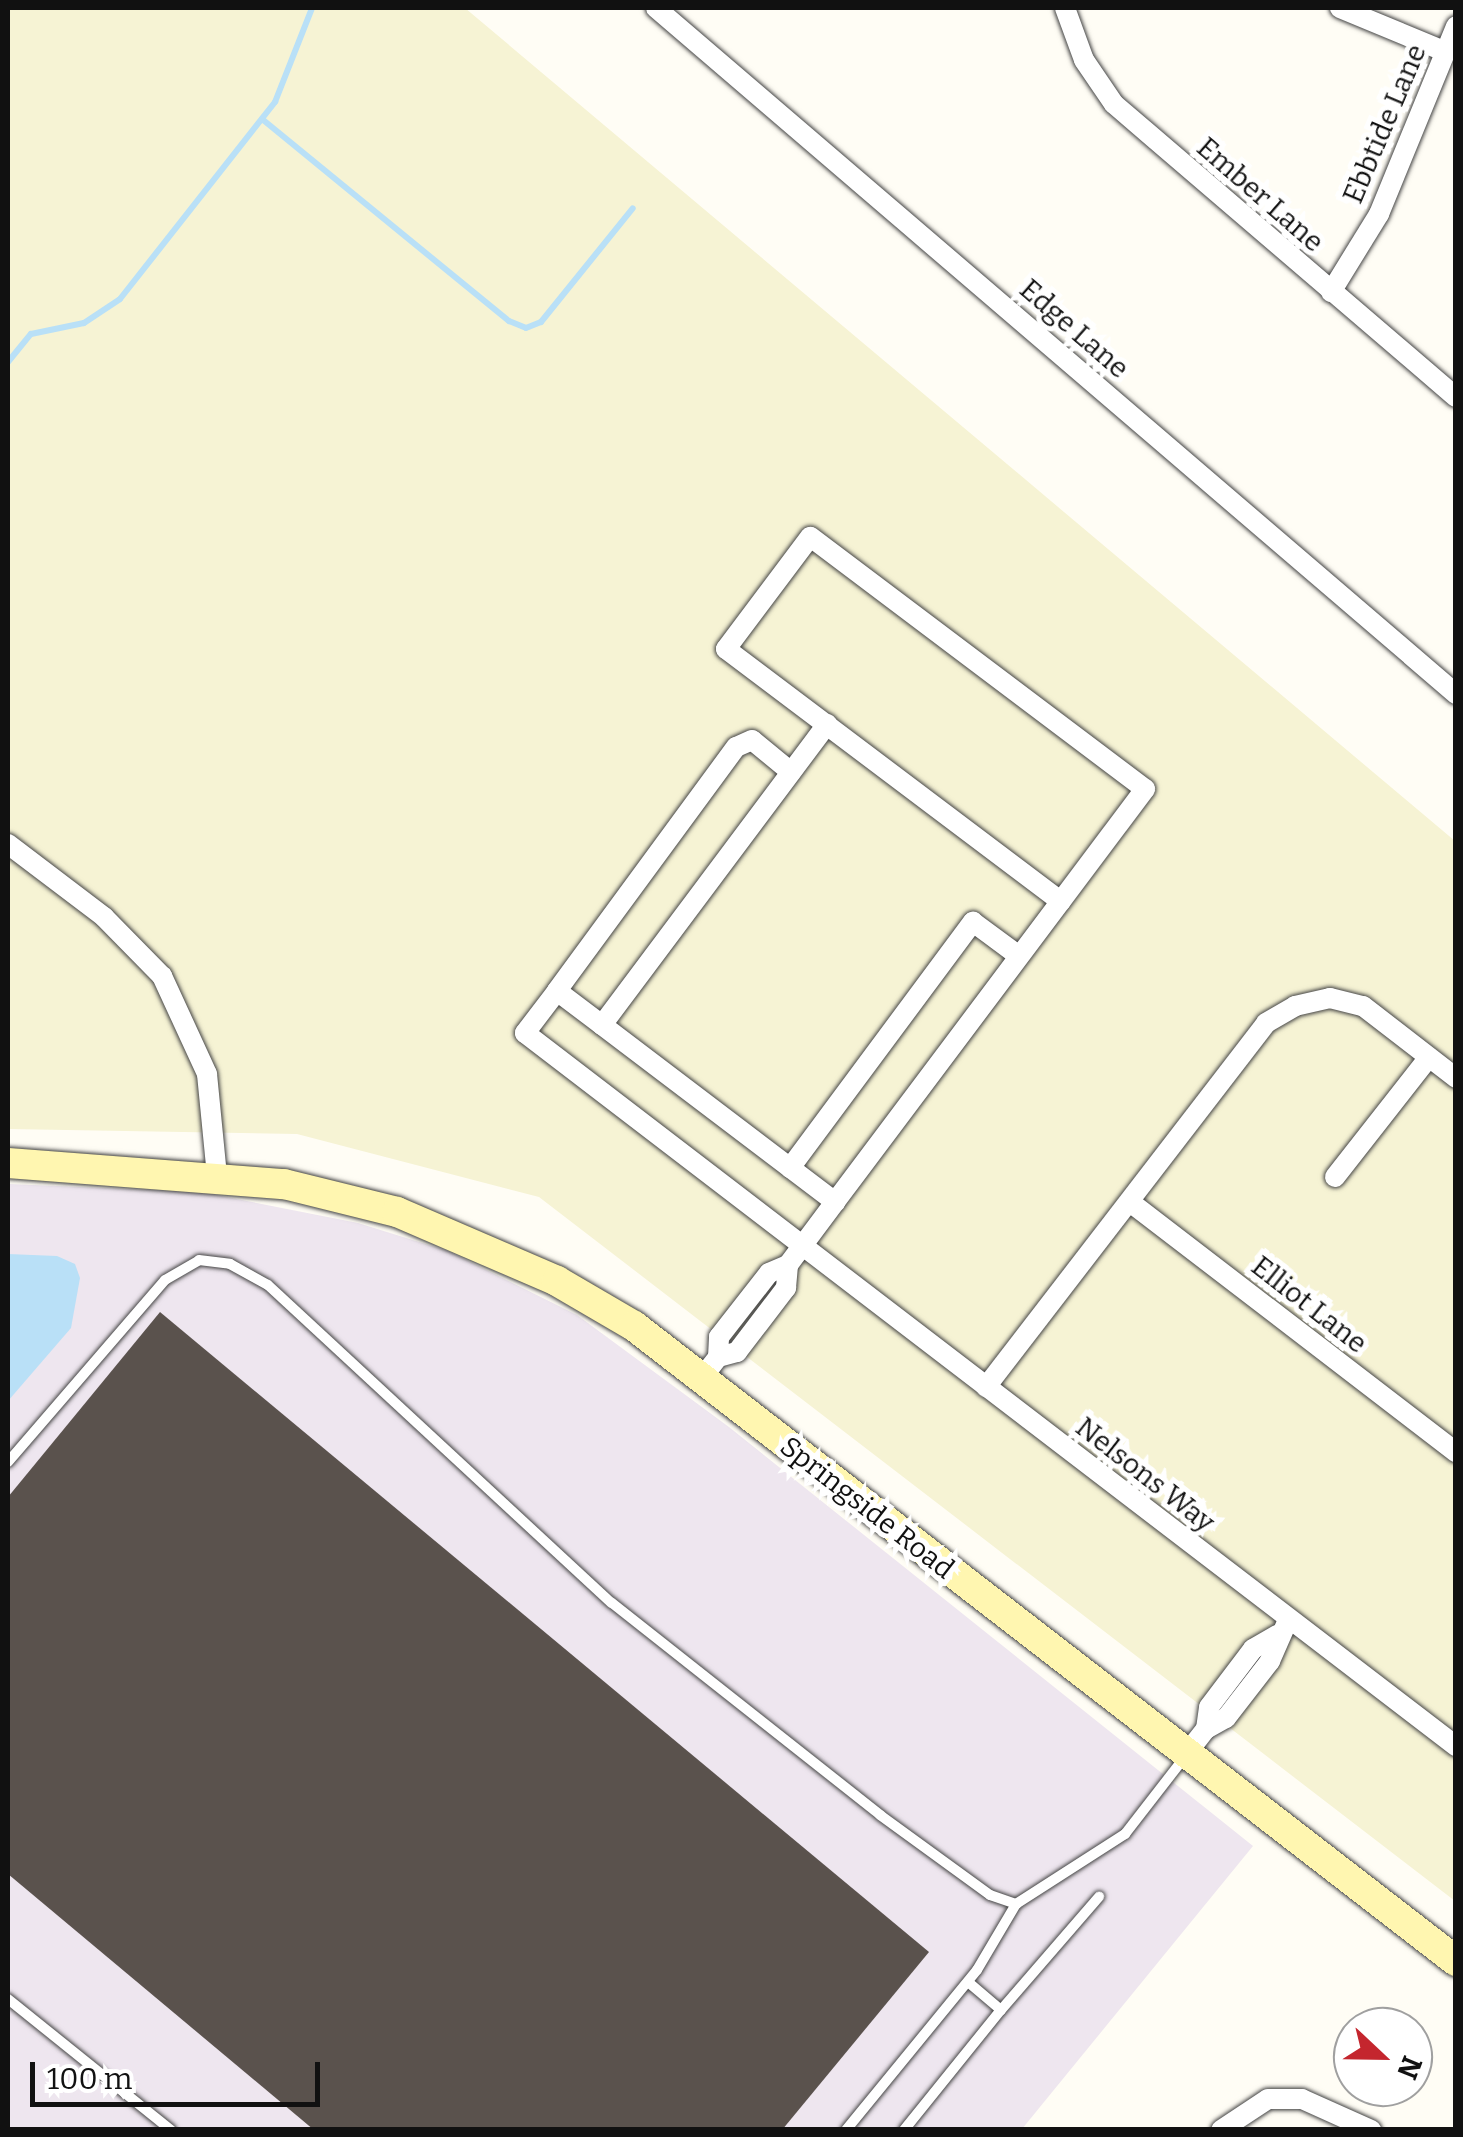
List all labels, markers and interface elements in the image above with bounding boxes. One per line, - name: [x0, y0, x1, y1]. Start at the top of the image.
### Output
- street label: Ebbtide Lane: [1336, 40, 1434, 208]
- street label: Ember Lane: [1190, 131, 1330, 259]
- street label: Edge Lane: [1013, 273, 1135, 385]
- street label: Elliot Lane: [1245, 1250, 1373, 1360]
- street label: Nelsons Way: [1069, 1410, 1221, 1540]
- street label: Springside Road: [773, 1430, 961, 1586]
- north arrow: [1333, 2007, 1433, 2107]
- scale bar: [35, 2042, 325, 2104]
- text: N: [1390, 2051, 1429, 2084]
- text: 100 m: [47, 2061, 132, 2097]

